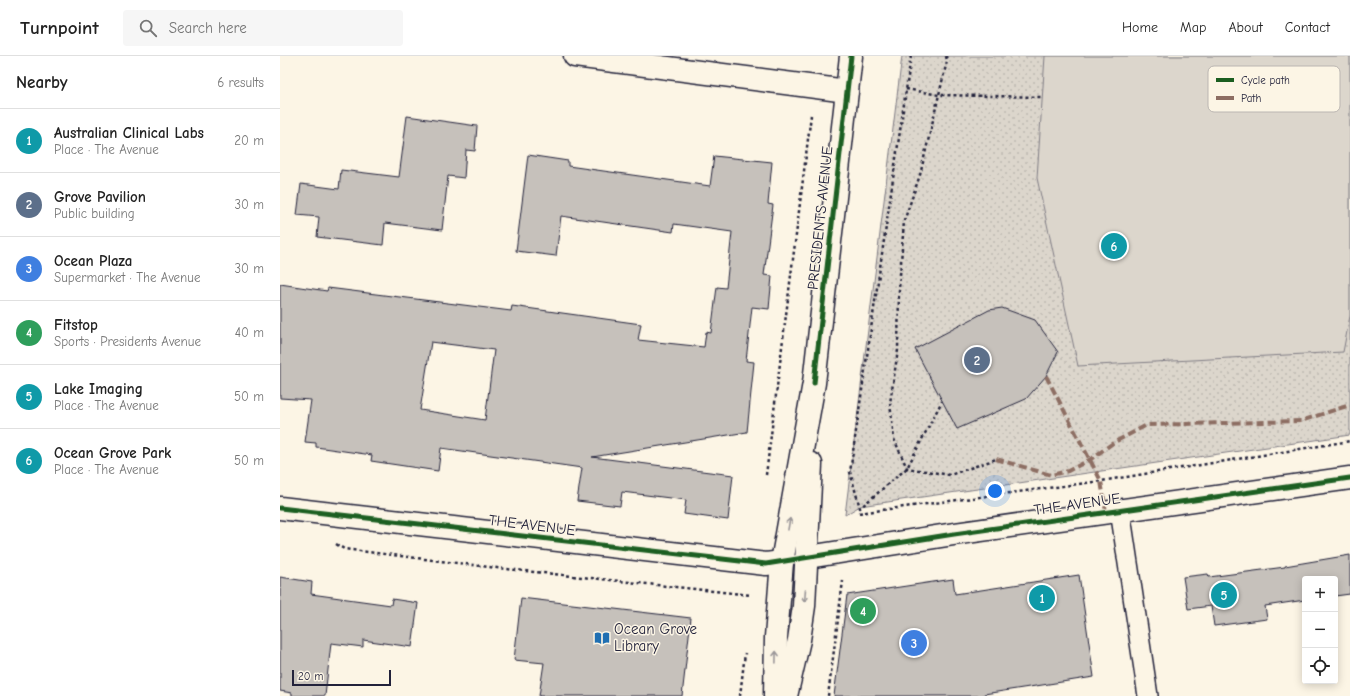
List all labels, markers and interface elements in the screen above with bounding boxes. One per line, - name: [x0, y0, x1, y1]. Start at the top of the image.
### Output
- search box: [123, 10, 403, 46]
- text: Turnpoint: [20, 17, 99, 39]
- icon: search: [137, 17, 159, 39]
- text: Search here: [169, 19, 247, 37]
- text: Home: [1122, 19, 1158, 36]
- text: Map: [1180, 19, 1206, 36]
- text: About: [1228, 19, 1263, 36]
- text: Contact: [1285, 19, 1330, 36]
- legend: [1208, 66, 1340, 112]
- text: Nearby: [16, 73, 67, 92]
- text: Cycle path: [1241, 74, 1290, 87]
- text: 6 results: [217, 75, 264, 90]
- text: Path: [1241, 92, 1262, 105]
- text: Australian Clinical Labs: [54, 124, 204, 142]
- text: 1: [26, 133, 32, 148]
- text: 20 m: [234, 133, 264, 148]
- text: Place · The Avenue: [54, 142, 159, 157]
- street label: PRESIDENTS AVENUE: [803, 145, 837, 291]
- text: Grove Pavilion: [54, 188, 146, 206]
- text: 2: [26, 197, 32, 212]
- text: 30 m: [234, 197, 264, 212]
- text: Public building: [54, 206, 135, 221]
- pin: 6: [1101, 231, 1127, 261]
- text: Ocean Plaza: [54, 252, 132, 270]
- text: 3: [26, 261, 32, 276]
- text: 30 m: [234, 261, 264, 276]
- text: Supermarket · The Avenue: [54, 270, 200, 285]
- text: Fitstop: [54, 316, 98, 334]
- text: 4: [26, 325, 32, 340]
- text: 40 m: [235, 325, 264, 340]
- text: Sports · Presidents Avenue: [54, 334, 201, 349]
- pin: 2: [964, 345, 990, 375]
- text: Lake Imaging: [54, 380, 143, 398]
- text: 5: [26, 389, 32, 404]
- text: 50 m: [234, 389, 264, 404]
- text: Place · The Avenue: [54, 398, 159, 413]
- text: Ocean Grove Park: [54, 444, 171, 462]
- text: 6: [26, 453, 32, 468]
- text: 50 m: [234, 453, 264, 468]
- text: Place · The Avenue: [54, 462, 159, 477]
- your location: [985, 481, 1005, 501]
- street label: THE AVENUE: [1033, 489, 1121, 519]
- street label: THE AVENUE: [488, 511, 576, 539]
- one-way arrow: [785, 518, 793, 531]
- map controls: [1302, 576, 1338, 684]
- button: +: [1302, 576, 1338, 612]
- pin: 5: [1211, 580, 1237, 610]
- pin: 1: [1029, 583, 1055, 613]
- one-way arrow: [801, 589, 808, 602]
- pin: 4: [850, 596, 876, 626]
- button: −: [1302, 612, 1338, 648]
- place label: Ocean Grove Library: [614, 620, 698, 655]
- pin: 3: [901, 628, 927, 658]
- library icon: Ocean Grove Library: [593, 629, 611, 647]
- button: locate: [1302, 648, 1338, 684]
- one-way arrow: [772, 651, 780, 664]
- scale bar: [292, 668, 391, 687]
- text: 20 m: [298, 670, 323, 683]

